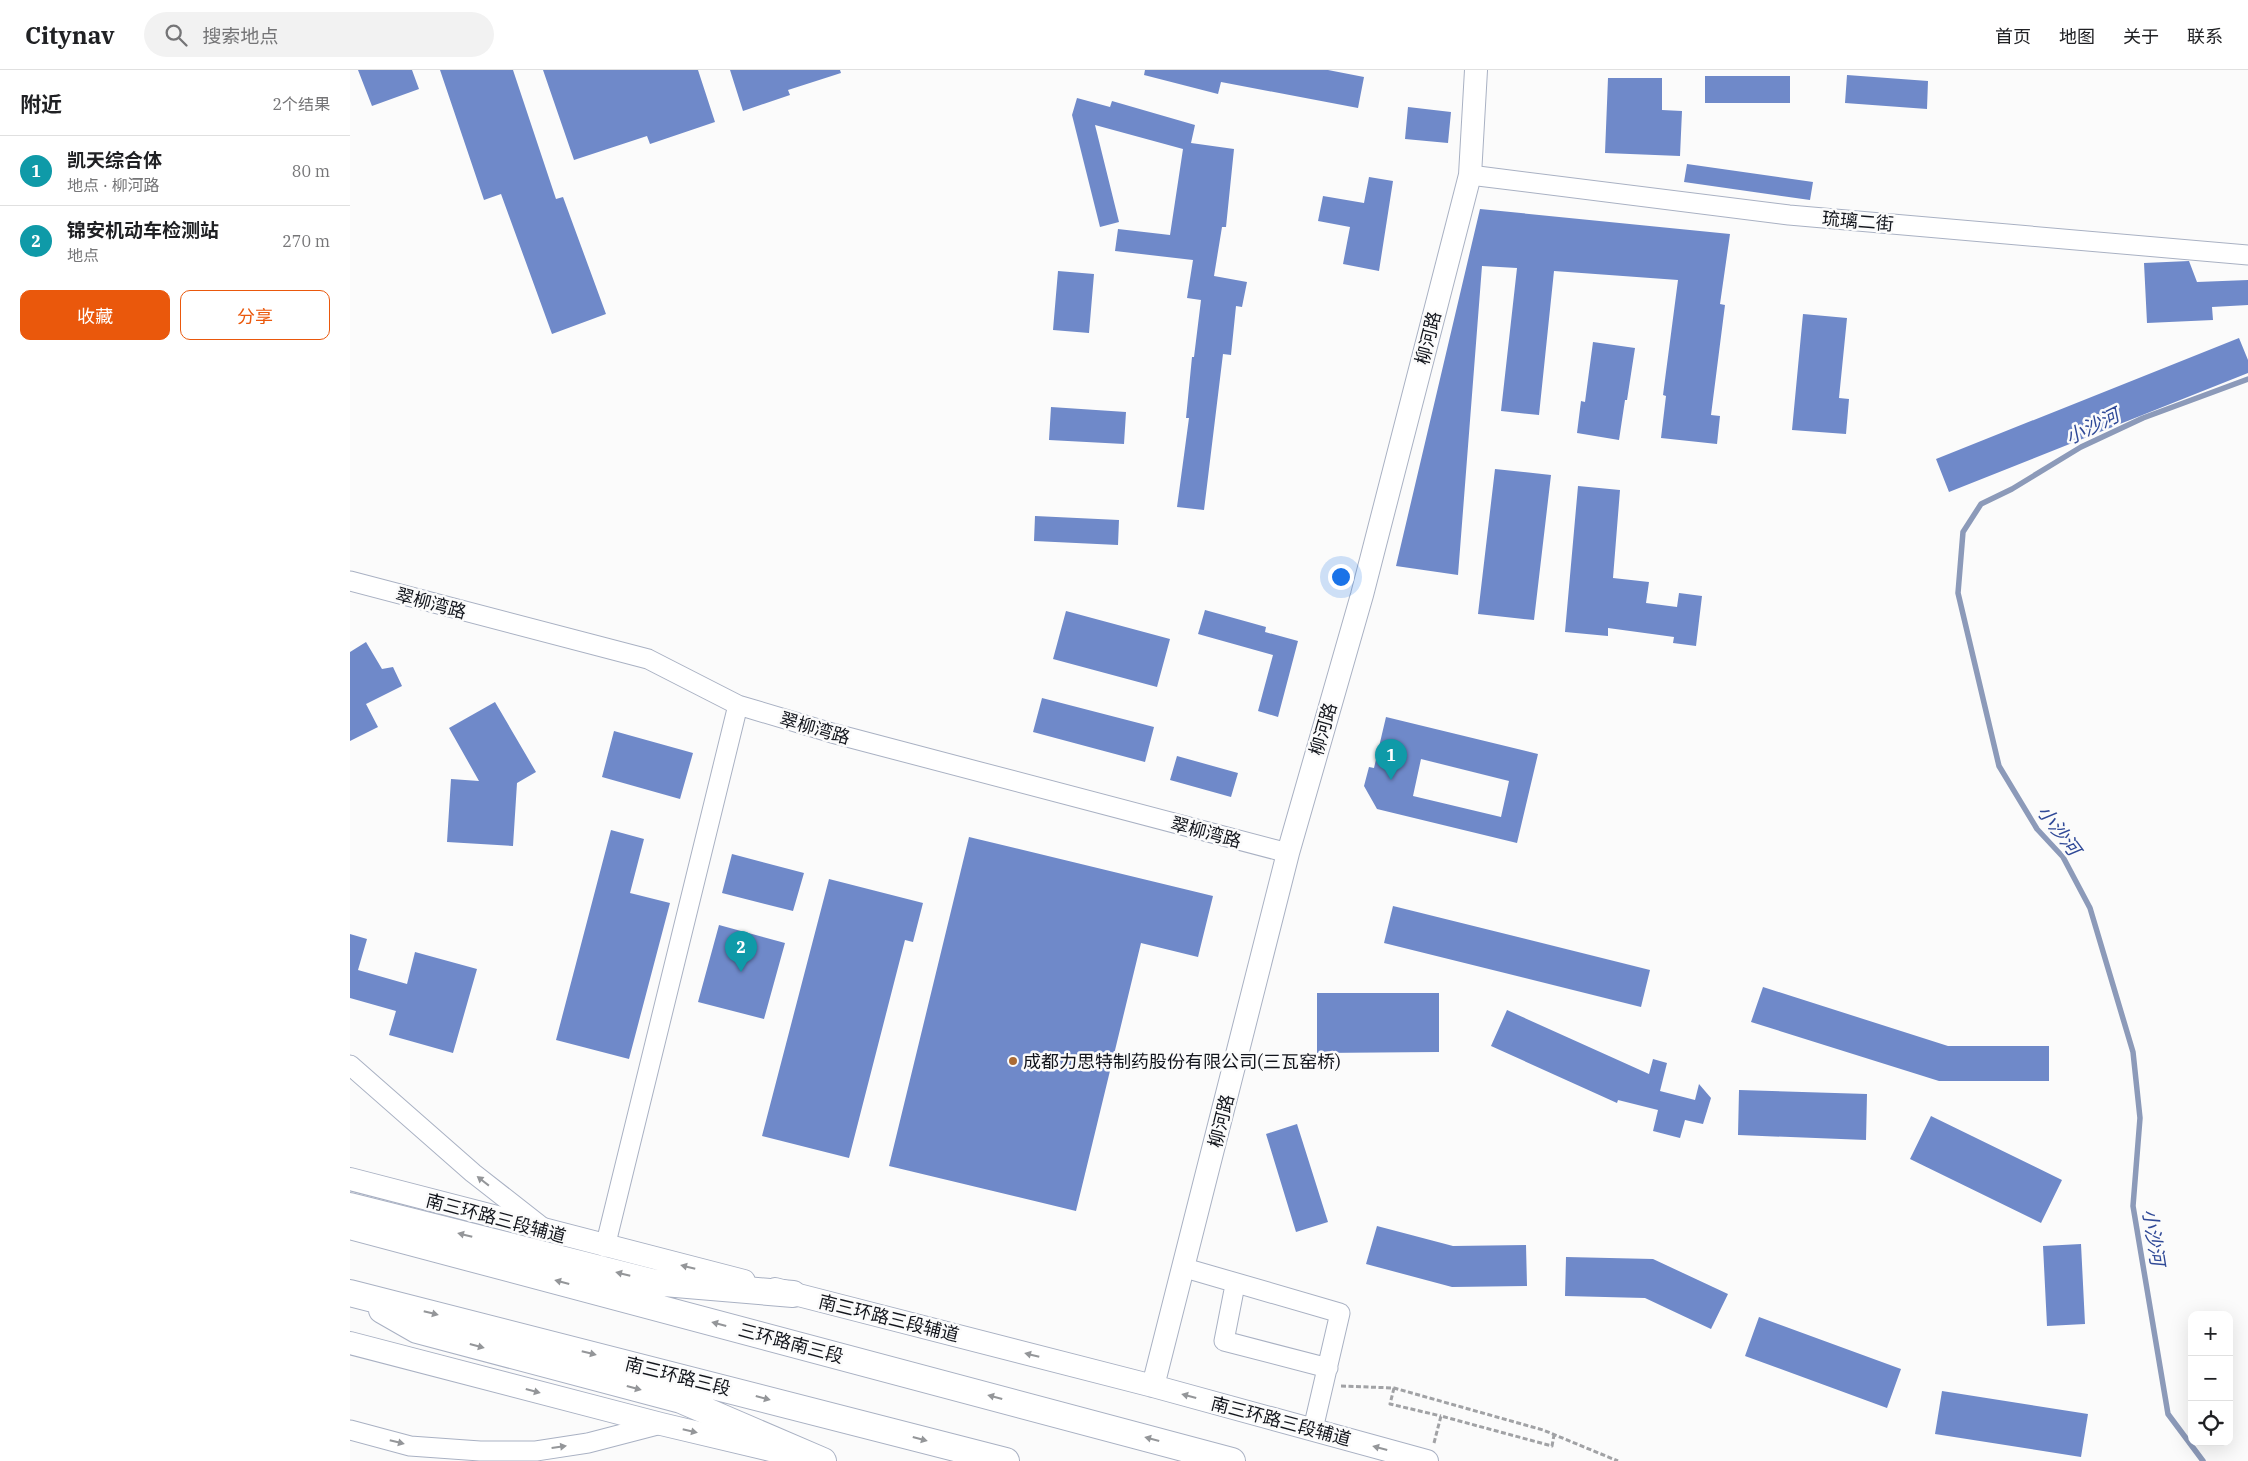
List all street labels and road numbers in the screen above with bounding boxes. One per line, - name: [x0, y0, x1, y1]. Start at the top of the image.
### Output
- street label: 琉璃二街: [1821, 206, 1895, 236]
- street label: 柳河路: [1410, 309, 1446, 367]
- street label: 翠柳湾路: [393, 583, 469, 623]
- street label: 柳河路: [1305, 700, 1341, 758]
- street label: 翠柳湾路: [777, 707, 853, 749]
- street label: 翠柳湾路: [1168, 812, 1244, 852]
- street label: 柳河路: [1203, 1092, 1239, 1150]
- street label: 南三环路三段辅道: [423, 1188, 569, 1248]
- street label: 南三环路三段辅道: [816, 1289, 962, 1347]
- street label: 三环路南三段: [736, 1318, 846, 1368]
- street label: 南三环路三段: [623, 1352, 733, 1400]
- street label: 南三环路三段辅道: [1208, 1391, 1354, 1451]

